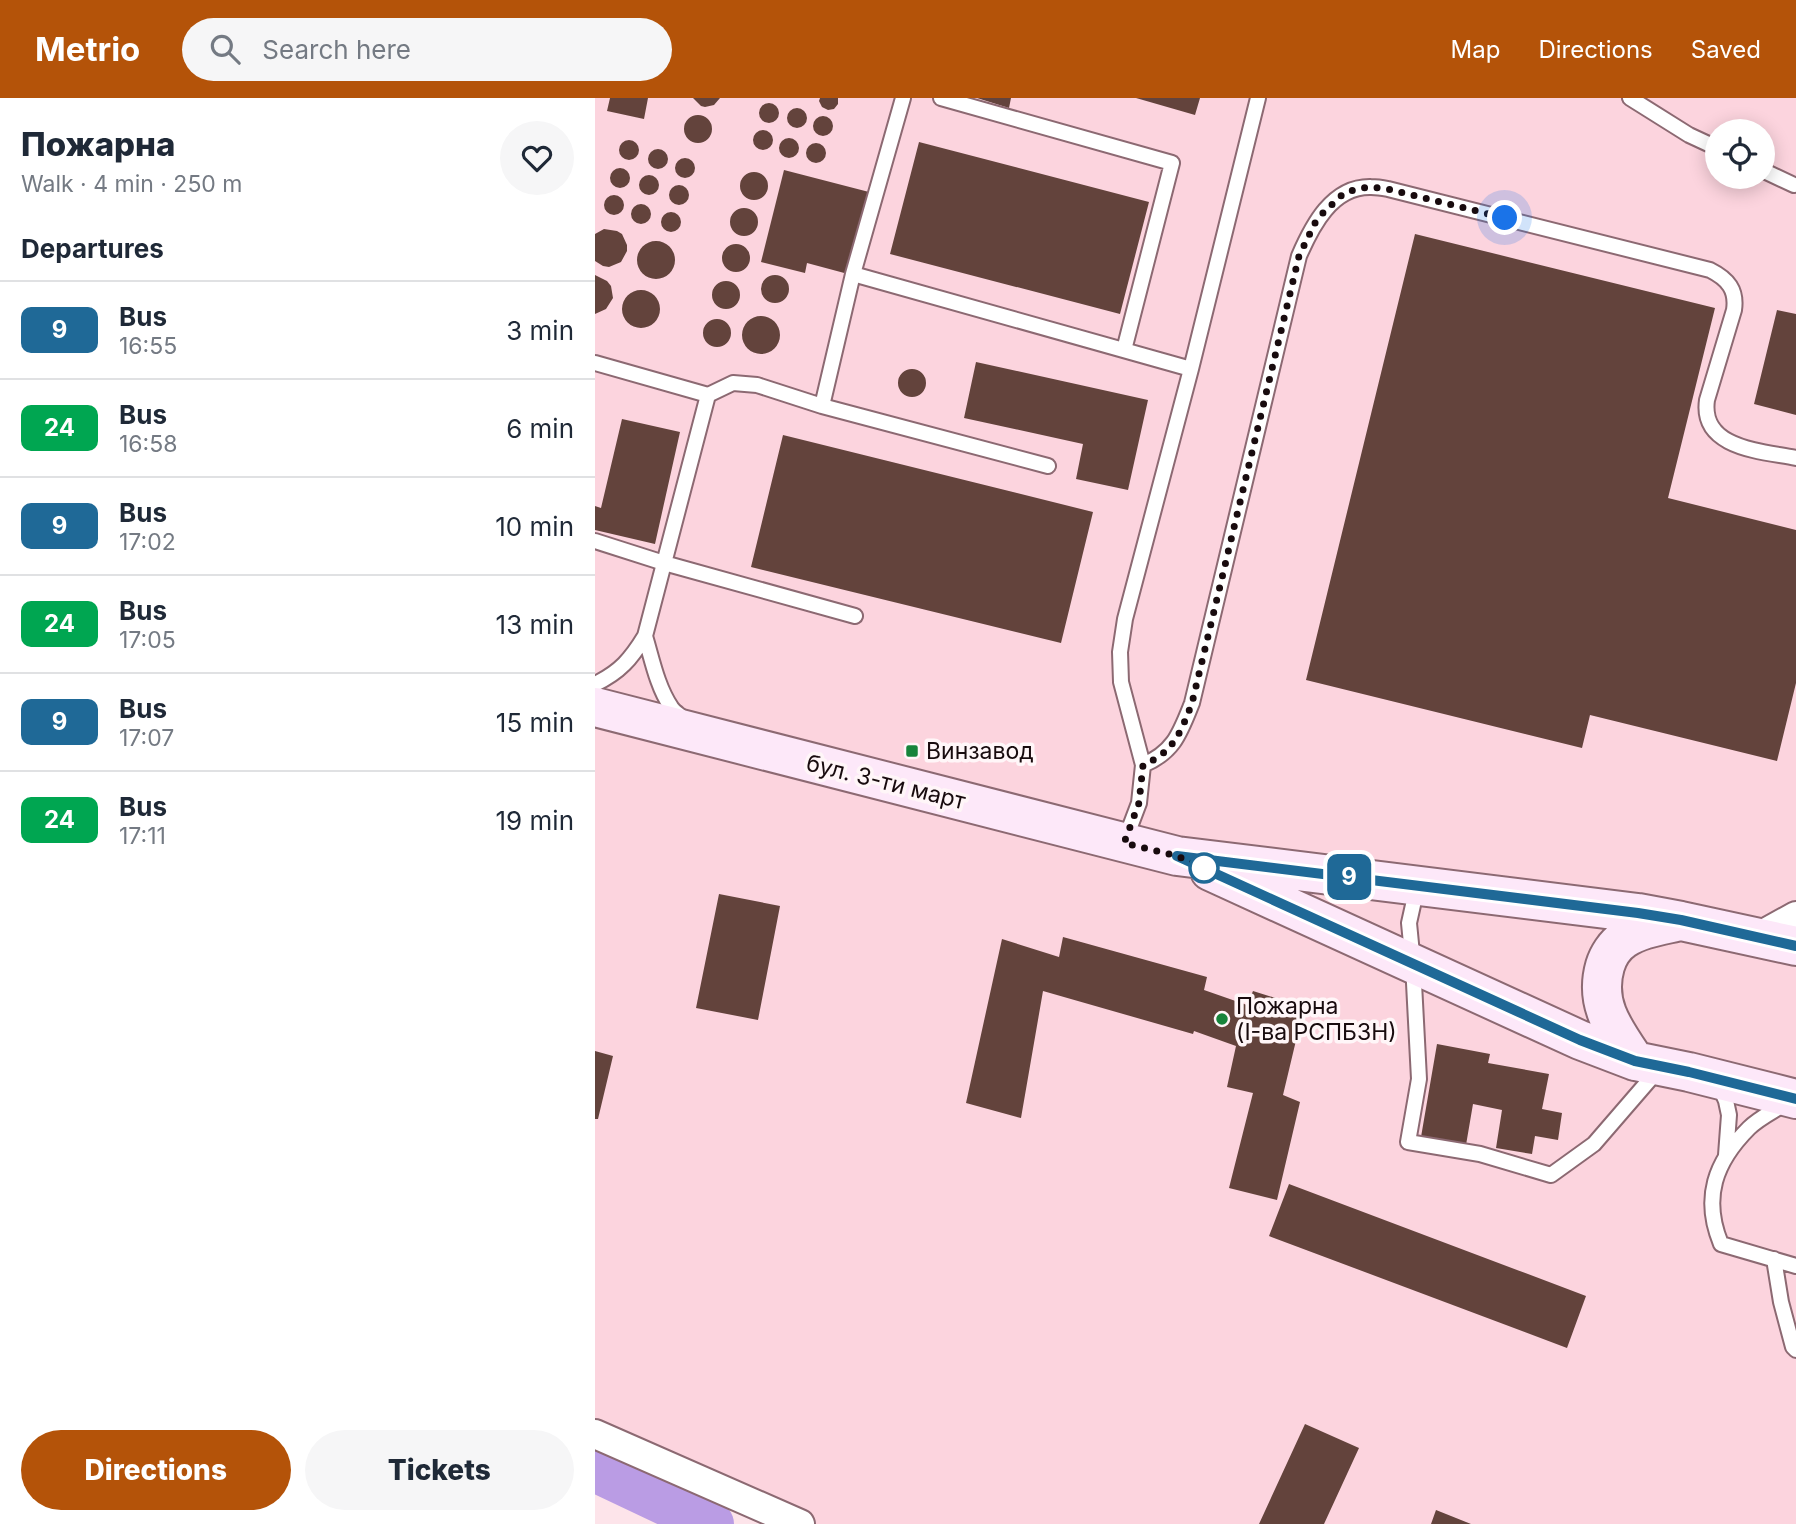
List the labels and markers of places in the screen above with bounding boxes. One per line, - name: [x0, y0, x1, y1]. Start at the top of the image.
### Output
- place label: Винзавод: [926, 737, 1034, 765]
- marker: Винзавод: [904, 743, 920, 759]
- unlabelled marker: [1189, 853, 1219, 883]
- place label: Пожарна (I-ва РСПБЗН): [1236, 992, 1397, 1046]
- marker: Пожарна (I-ва РСПБЗН): [1214, 1011, 1230, 1027]

